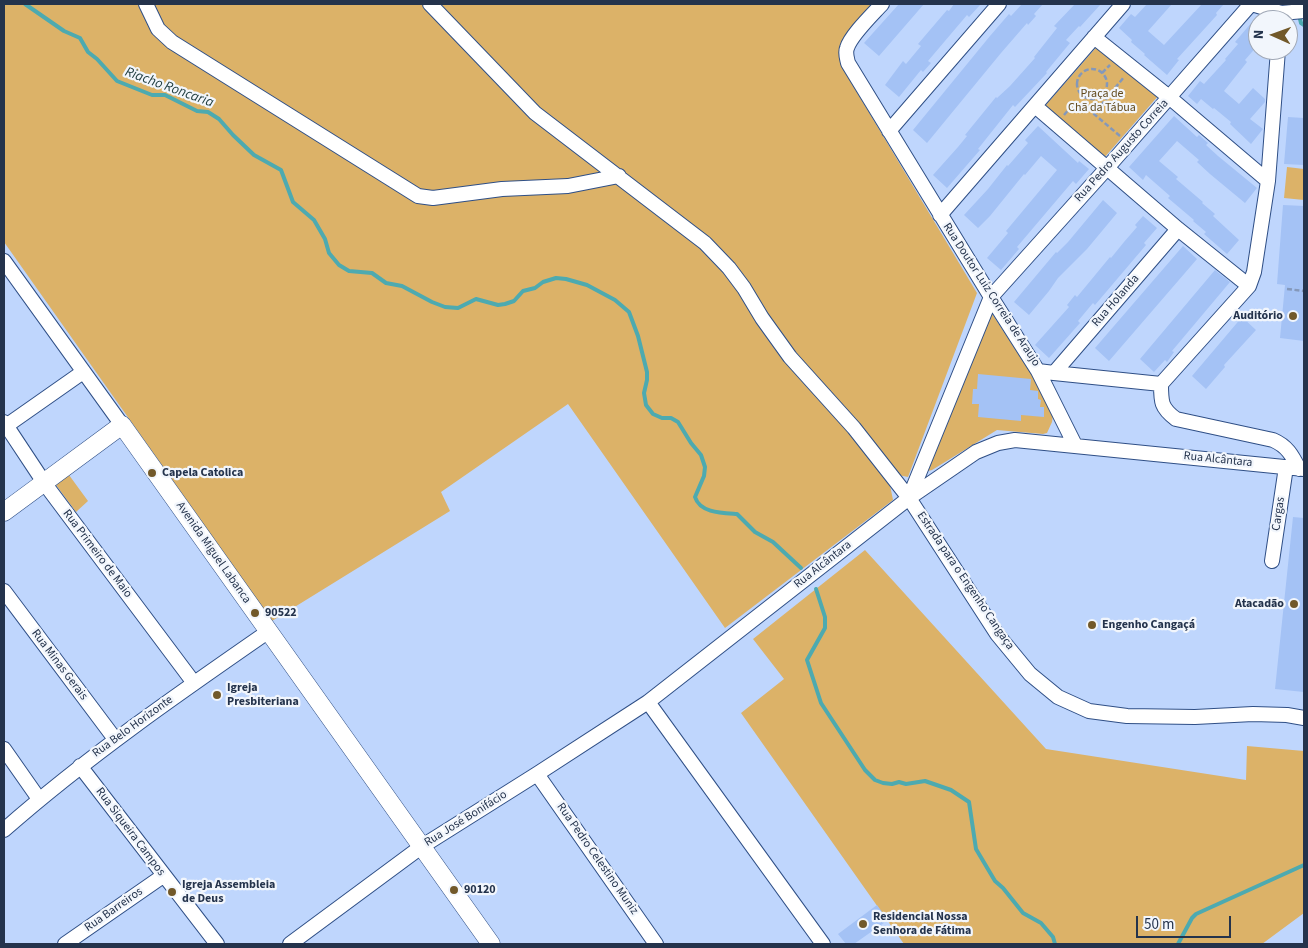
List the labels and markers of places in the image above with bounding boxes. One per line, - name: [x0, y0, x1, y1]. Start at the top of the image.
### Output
- place label: Auditório: [1233, 309, 1283, 323]
- marker: Auditório: [1287, 310, 1299, 322]
- place label: Capela Catolica: [162, 466, 243, 480]
- marker: Capela Catolica: [146, 467, 158, 479]
- place label: Atacadão: [1235, 597, 1284, 611]
- marker: Atacadão: [1288, 598, 1300, 610]
- place label: 90522: [265, 606, 297, 620]
- marker: 90522: [249, 607, 261, 619]
- place label: Engenho Cangaçá: [1102, 618, 1195, 632]
- marker: Engenho Cangaçá: [1086, 619, 1098, 631]
- place label: Igreja Presbiteriana: [227, 681, 299, 709]
- marker: Igreja Presbiteriana: [211, 689, 223, 701]
- place label: Igreja Assembleia de Deus: [182, 878, 275, 906]
- place label: 90120: [464, 883, 496, 897]
- marker: 90120: [448, 884, 460, 896]
- marker: Igreja Assembleia de Deus: [166, 886, 178, 898]
- place label: Residencial Nossa Senhora de Fátima: [873, 910, 971, 938]
- marker: Residencial Nossa Senhora de Fátima: [857, 918, 869, 930]

